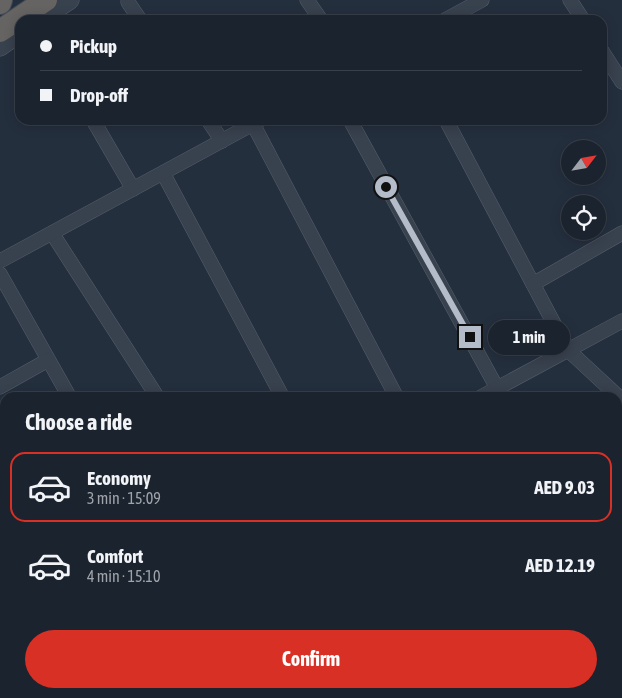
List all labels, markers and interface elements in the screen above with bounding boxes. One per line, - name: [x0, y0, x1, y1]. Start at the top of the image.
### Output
- text: Pickup: [70, 35, 117, 57]
- text: Drop-off: [70, 84, 128, 106]
- north arrow: [561, 140, 606, 185]
- map controls: [561, 140, 606, 240]
- route start: [375, 176, 397, 198]
- button: locate: [561, 195, 606, 240]
- callout: 1 min: [488, 320, 570, 354]
- route end: [459, 326, 481, 348]
- text: 1 min: [513, 328, 545, 346]
- text: Choose a ride: [25, 409, 132, 435]
- icon: car: [27, 465, 72, 510]
- text: Economy: [87, 467, 151, 489]
- text: AED 9.03: [534, 476, 595, 498]
- text: 3 min · 15:09: [87, 489, 161, 507]
- icon: car: [27, 543, 72, 588]
- text: Comfort: [87, 545, 143, 567]
- text: AED 12.19: [525, 554, 595, 576]
- text: 4 min · 15:10: [87, 567, 160, 585]
- button: Confirm: [25, 630, 597, 688]

